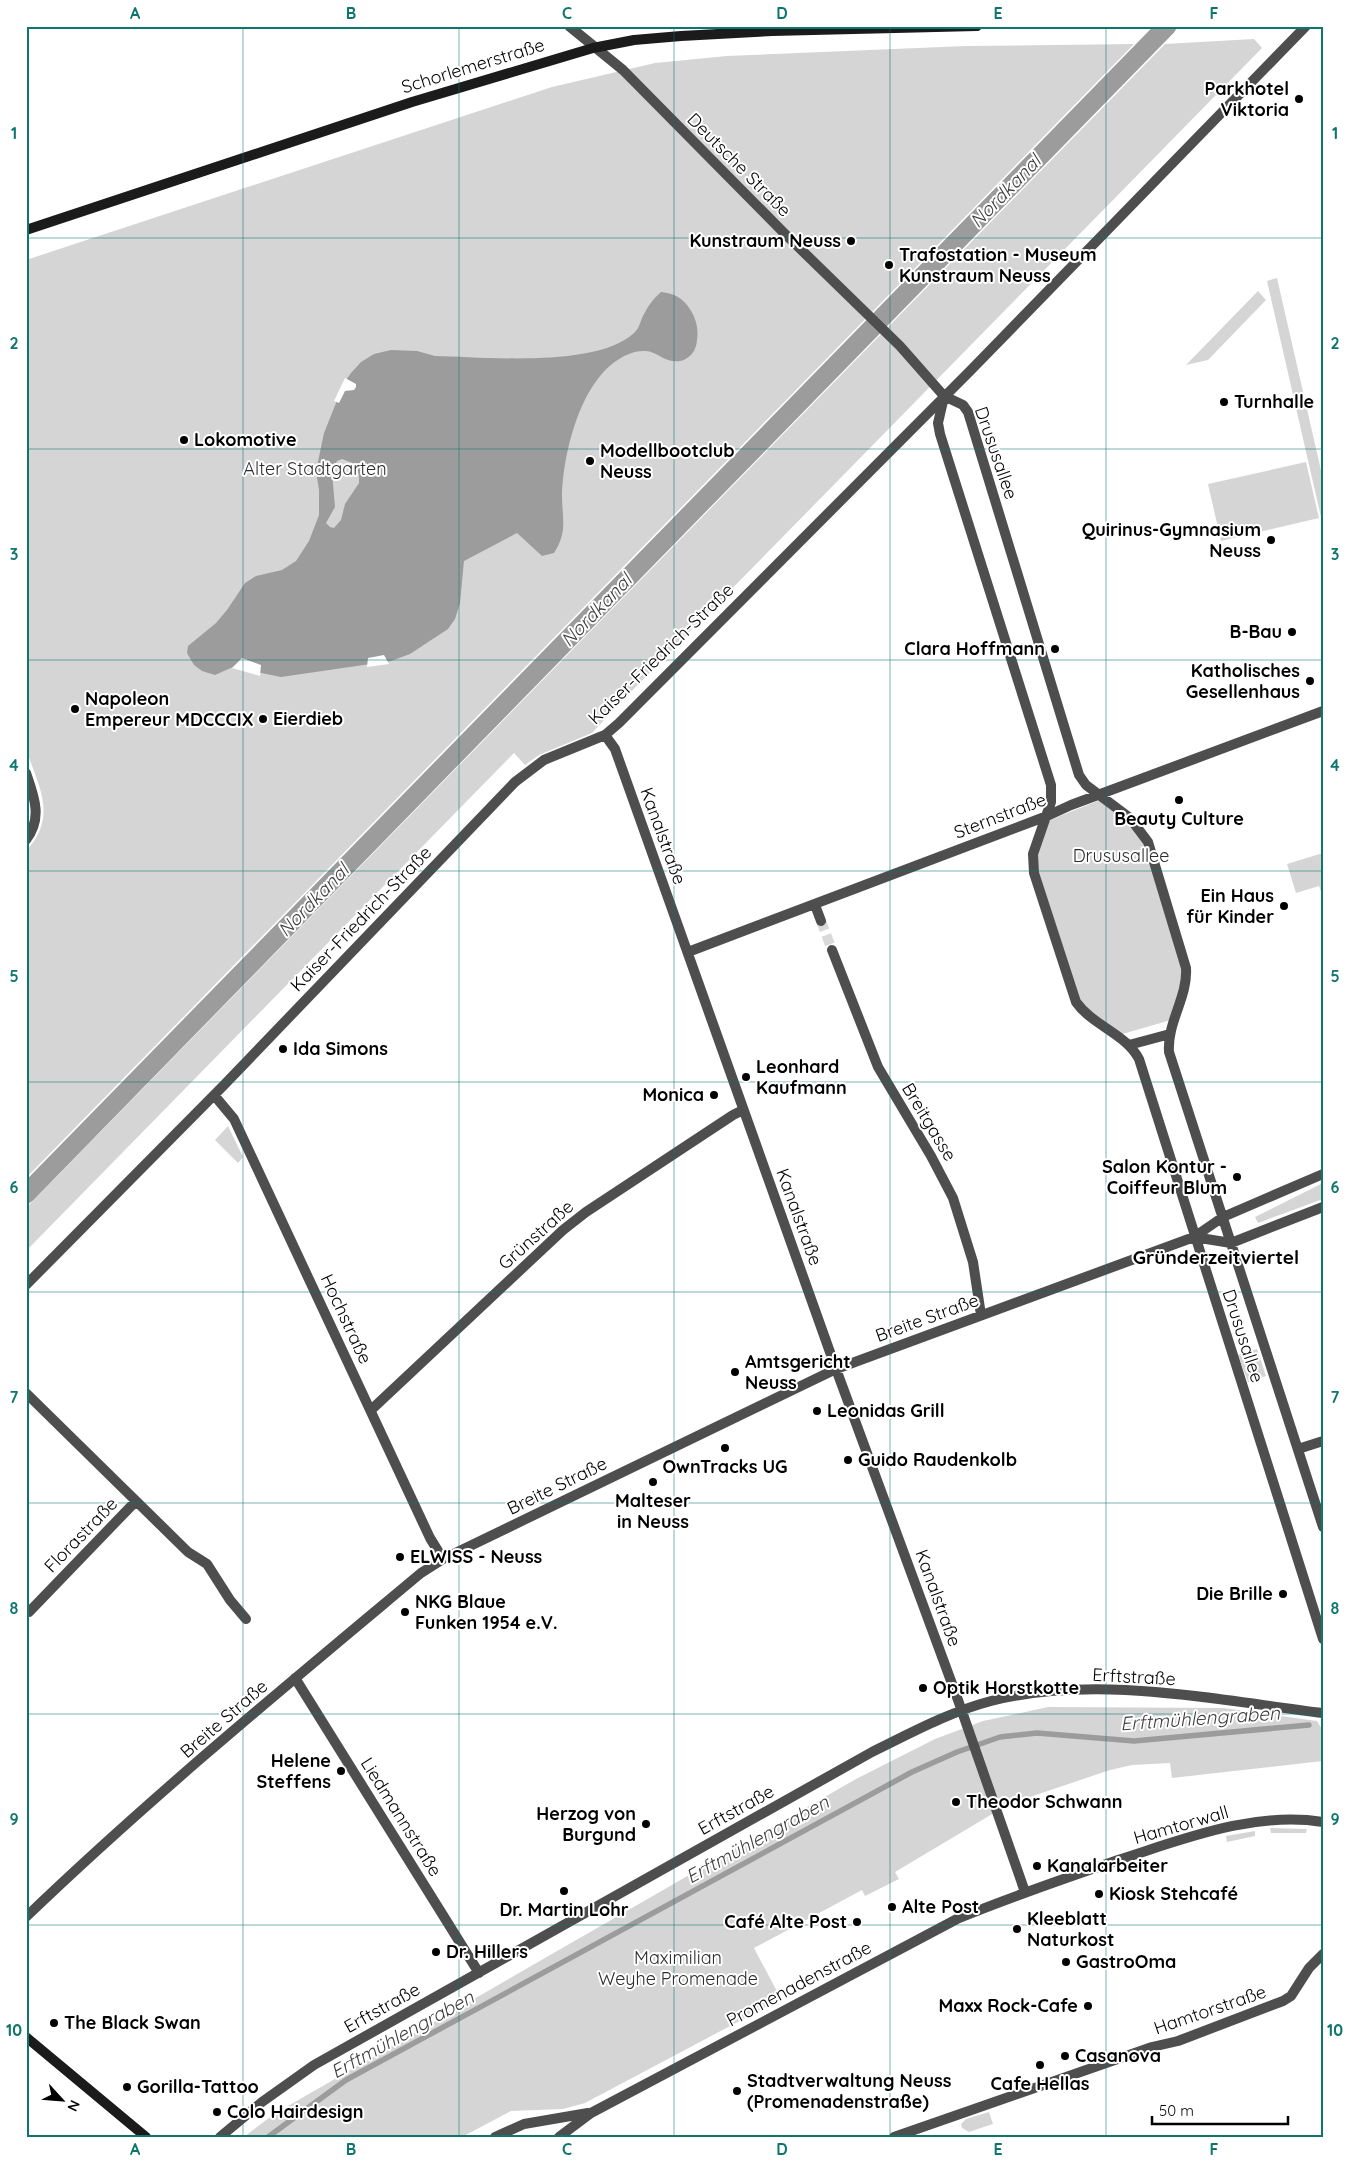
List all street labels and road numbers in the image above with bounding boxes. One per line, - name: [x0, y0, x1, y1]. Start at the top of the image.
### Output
- street label: Schorlemerstraße: [399, 33, 547, 98]
- street label: Deutsche Straße: [682, 108, 796, 222]
- street label: Drususallee: [970, 403, 1023, 502]
- street label: Kaiser-Friedrich-Straße: [583, 578, 738, 729]
- street label: Kanalstraße: [635, 784, 692, 888]
- street label: Sternstraße: [950, 787, 1049, 844]
- street label: Kaiser-Friedrich-Straße: [285, 841, 436, 996]
- street label: Breitgasse: [897, 1078, 962, 1165]
- street label: Kanalstraße: [771, 1165, 828, 1269]
- street label: Grünstraße: [493, 1195, 578, 1274]
- street label: Hochstraße: [316, 1270, 377, 1367]
- street label: Drususallee: [1218, 1286, 1269, 1385]
- street label: Breite Straße: [872, 1288, 982, 1347]
- street label: Breite Straße: [503, 1451, 610, 1520]
- street label: Florastraße: [39, 1492, 122, 1577]
- street label: Kanalstraße: [910, 1546, 967, 1650]
- street label: Erftstraße: [1092, 1663, 1176, 1690]
- street label: Breite Straße: [175, 1674, 272, 1763]
- street label: Liedmannstraße: [356, 1753, 447, 1880]
- street label: Erftstraße: [694, 1779, 778, 1840]
- street label: Hamtorwall: [1131, 1800, 1231, 1849]
- street label: Promenadenstraße: [722, 1936, 875, 2031]
- street label: Erftstraße: [340, 1977, 424, 2038]
- street label: Hamtorstraße: [1151, 1980, 1269, 2040]

